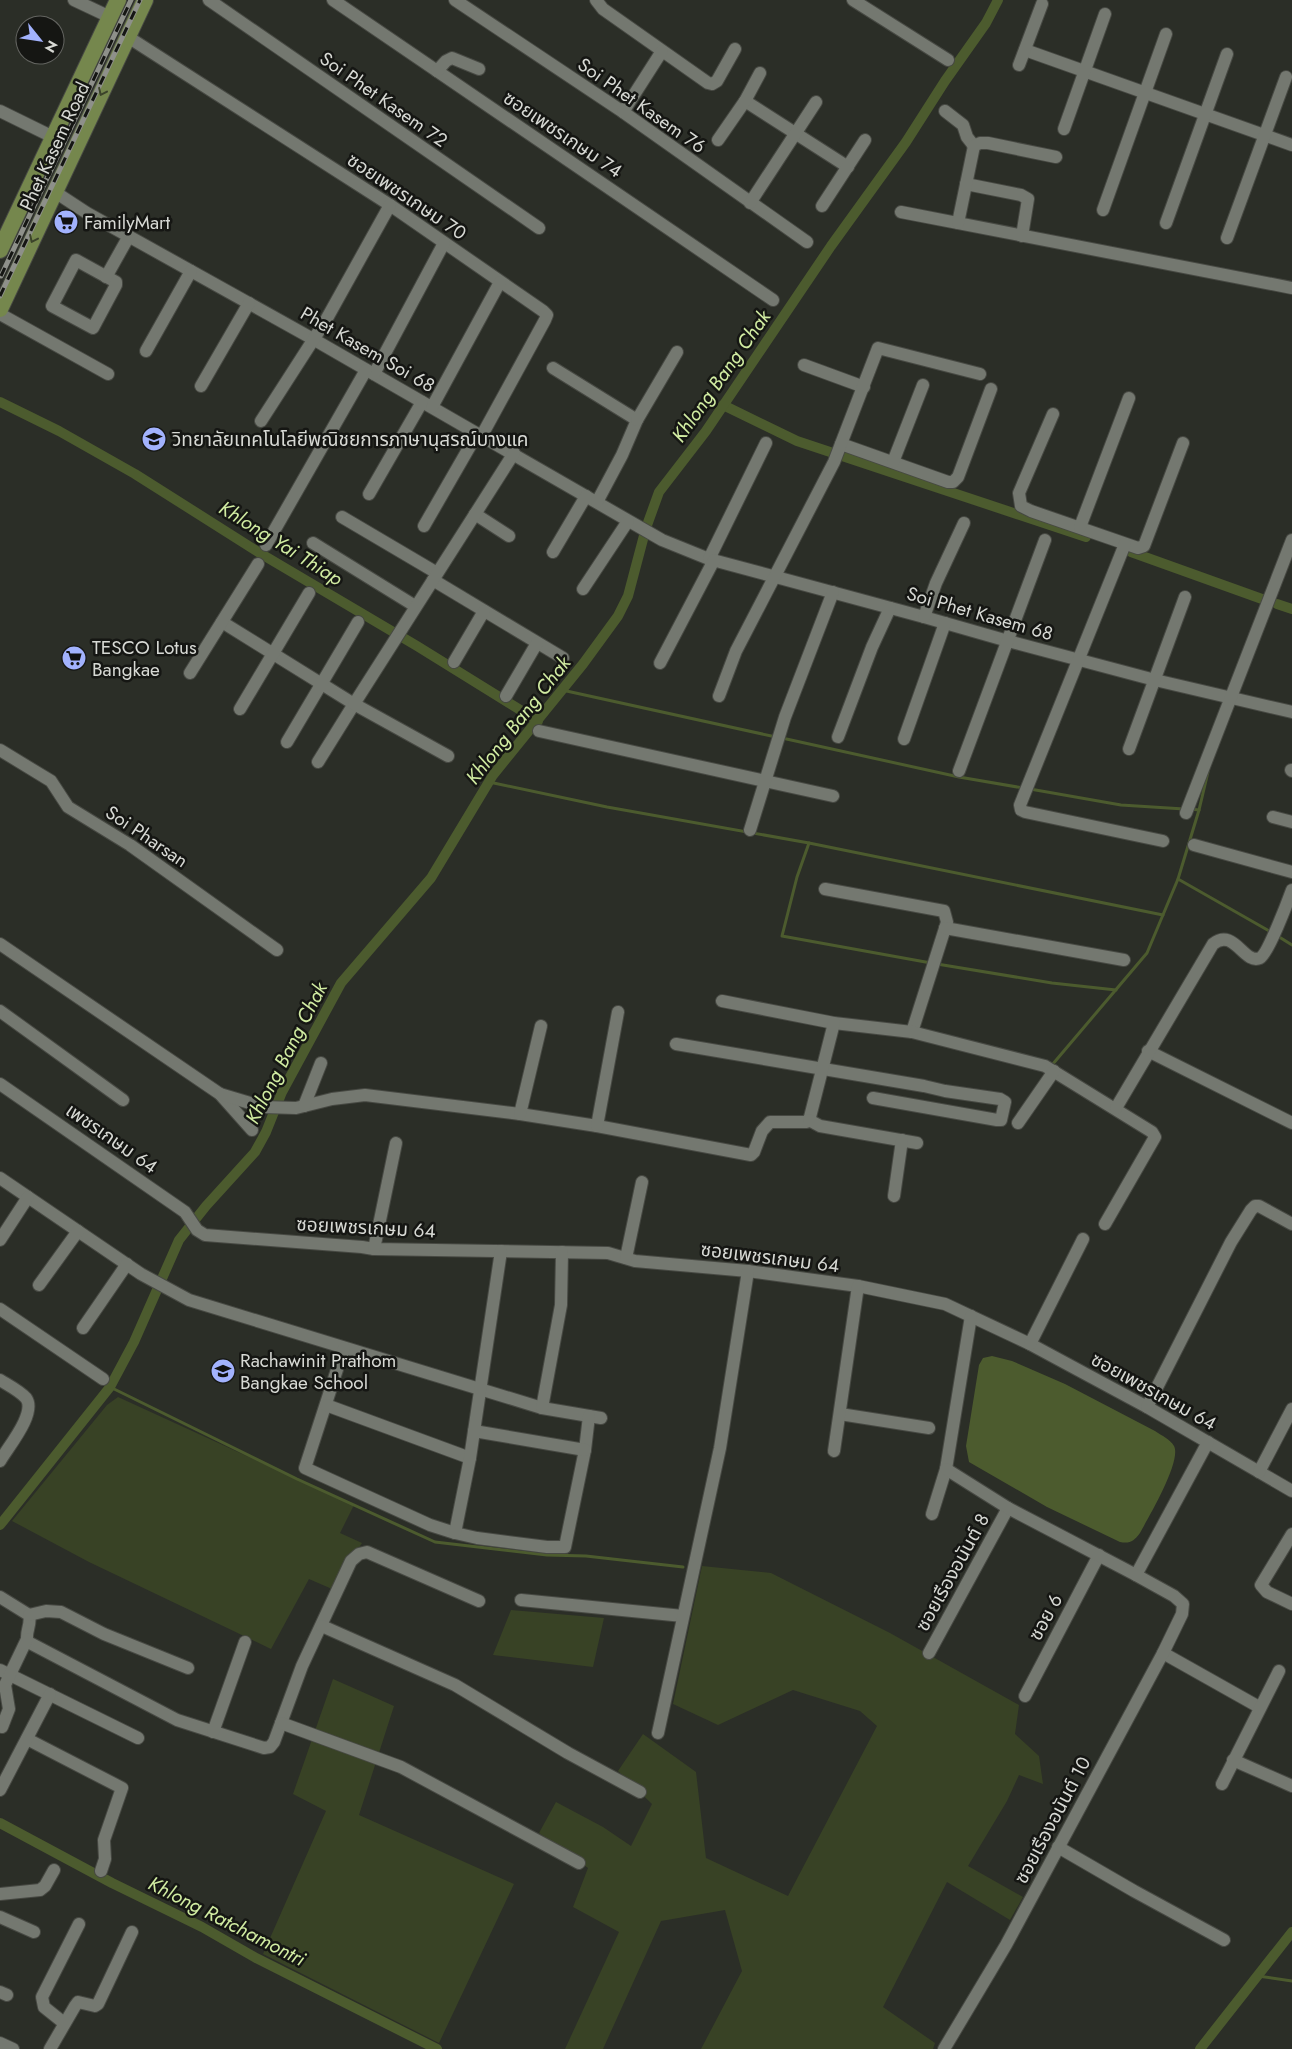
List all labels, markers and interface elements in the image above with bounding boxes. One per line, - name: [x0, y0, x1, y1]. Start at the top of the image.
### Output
- north arrow: [15, 15, 65, 65]
- text: N: [40, 37, 63, 56]
- street label: Soi Phet Kasem 72: [314, 45, 453, 154]
- street label: Soi Phet Kasem 76: [572, 51, 711, 160]
- street label: Phet Kasem Road: [13, 77, 96, 215]
- street label: ซอยเพชรเกษม 74: [498, 84, 628, 184]
- one-way arrow: [98, 86, 108, 95]
- street label: ซอยเพชรเกษม 70: [342, 146, 472, 246]
- supermarket icon: FamilyMart: [53, 209, 79, 235]
- place label: FamilyMart: [84, 209, 171, 236]
- one-way arrow: [29, 234, 39, 243]
- street label: Phet Kasem Soi 68: [296, 300, 440, 399]
- water label: Khlong Bang Chak: [665, 303, 779, 448]
- school or university icon: วิทยาลัยเทคโนโลยีพณิชยการภาษานุสรณ์บางแค: [141, 426, 167, 452]
- place label: วิทยาลัยเทคโนโลยีพณิชยการภาษานุสรณ์บางแค: [172, 426, 528, 453]
- water label: Khlong Yai Thiap: [213, 494, 348, 593]
- street label: Soi Phet Kasem 68: [904, 580, 1056, 647]
- place label: TESCO Lotus Bangkae: [92, 634, 197, 683]
- supermarket icon: TESCO Lotus Bangkae: [61, 645, 87, 671]
- water label: Khlong Bang Chak: [459, 649, 579, 791]
- street label: Soi Pharsan: [100, 799, 193, 874]
- water label: Khlong Bang Chak: [238, 976, 335, 1129]
- street label: เพชรเกษม 64: [60, 1097, 163, 1180]
- street label: ซอยเพชรเกษม 64: [296, 1210, 436, 1245]
- street label: ซอยเพชรเกษม 64: [699, 1236, 841, 1279]
- street label: ซอยเพชรเกษม 64: [1086, 1346, 1221, 1437]
- place label: Rachawinit Prathom Bangkae School: [240, 1347, 396, 1396]
- school or university icon: Rachawinit Prathom Bangkae School: [210, 1358, 236, 1384]
- street label: ซอยเรืองอนันต์ 8: [909, 1508, 996, 1636]
- street label: ซอย 6: [1022, 1589, 1069, 1645]
- street label: ซอยเรืองอนันต์ 10: [1008, 1752, 1097, 1889]
- water label: Khlong Ratchamontri: [143, 1869, 311, 1974]

